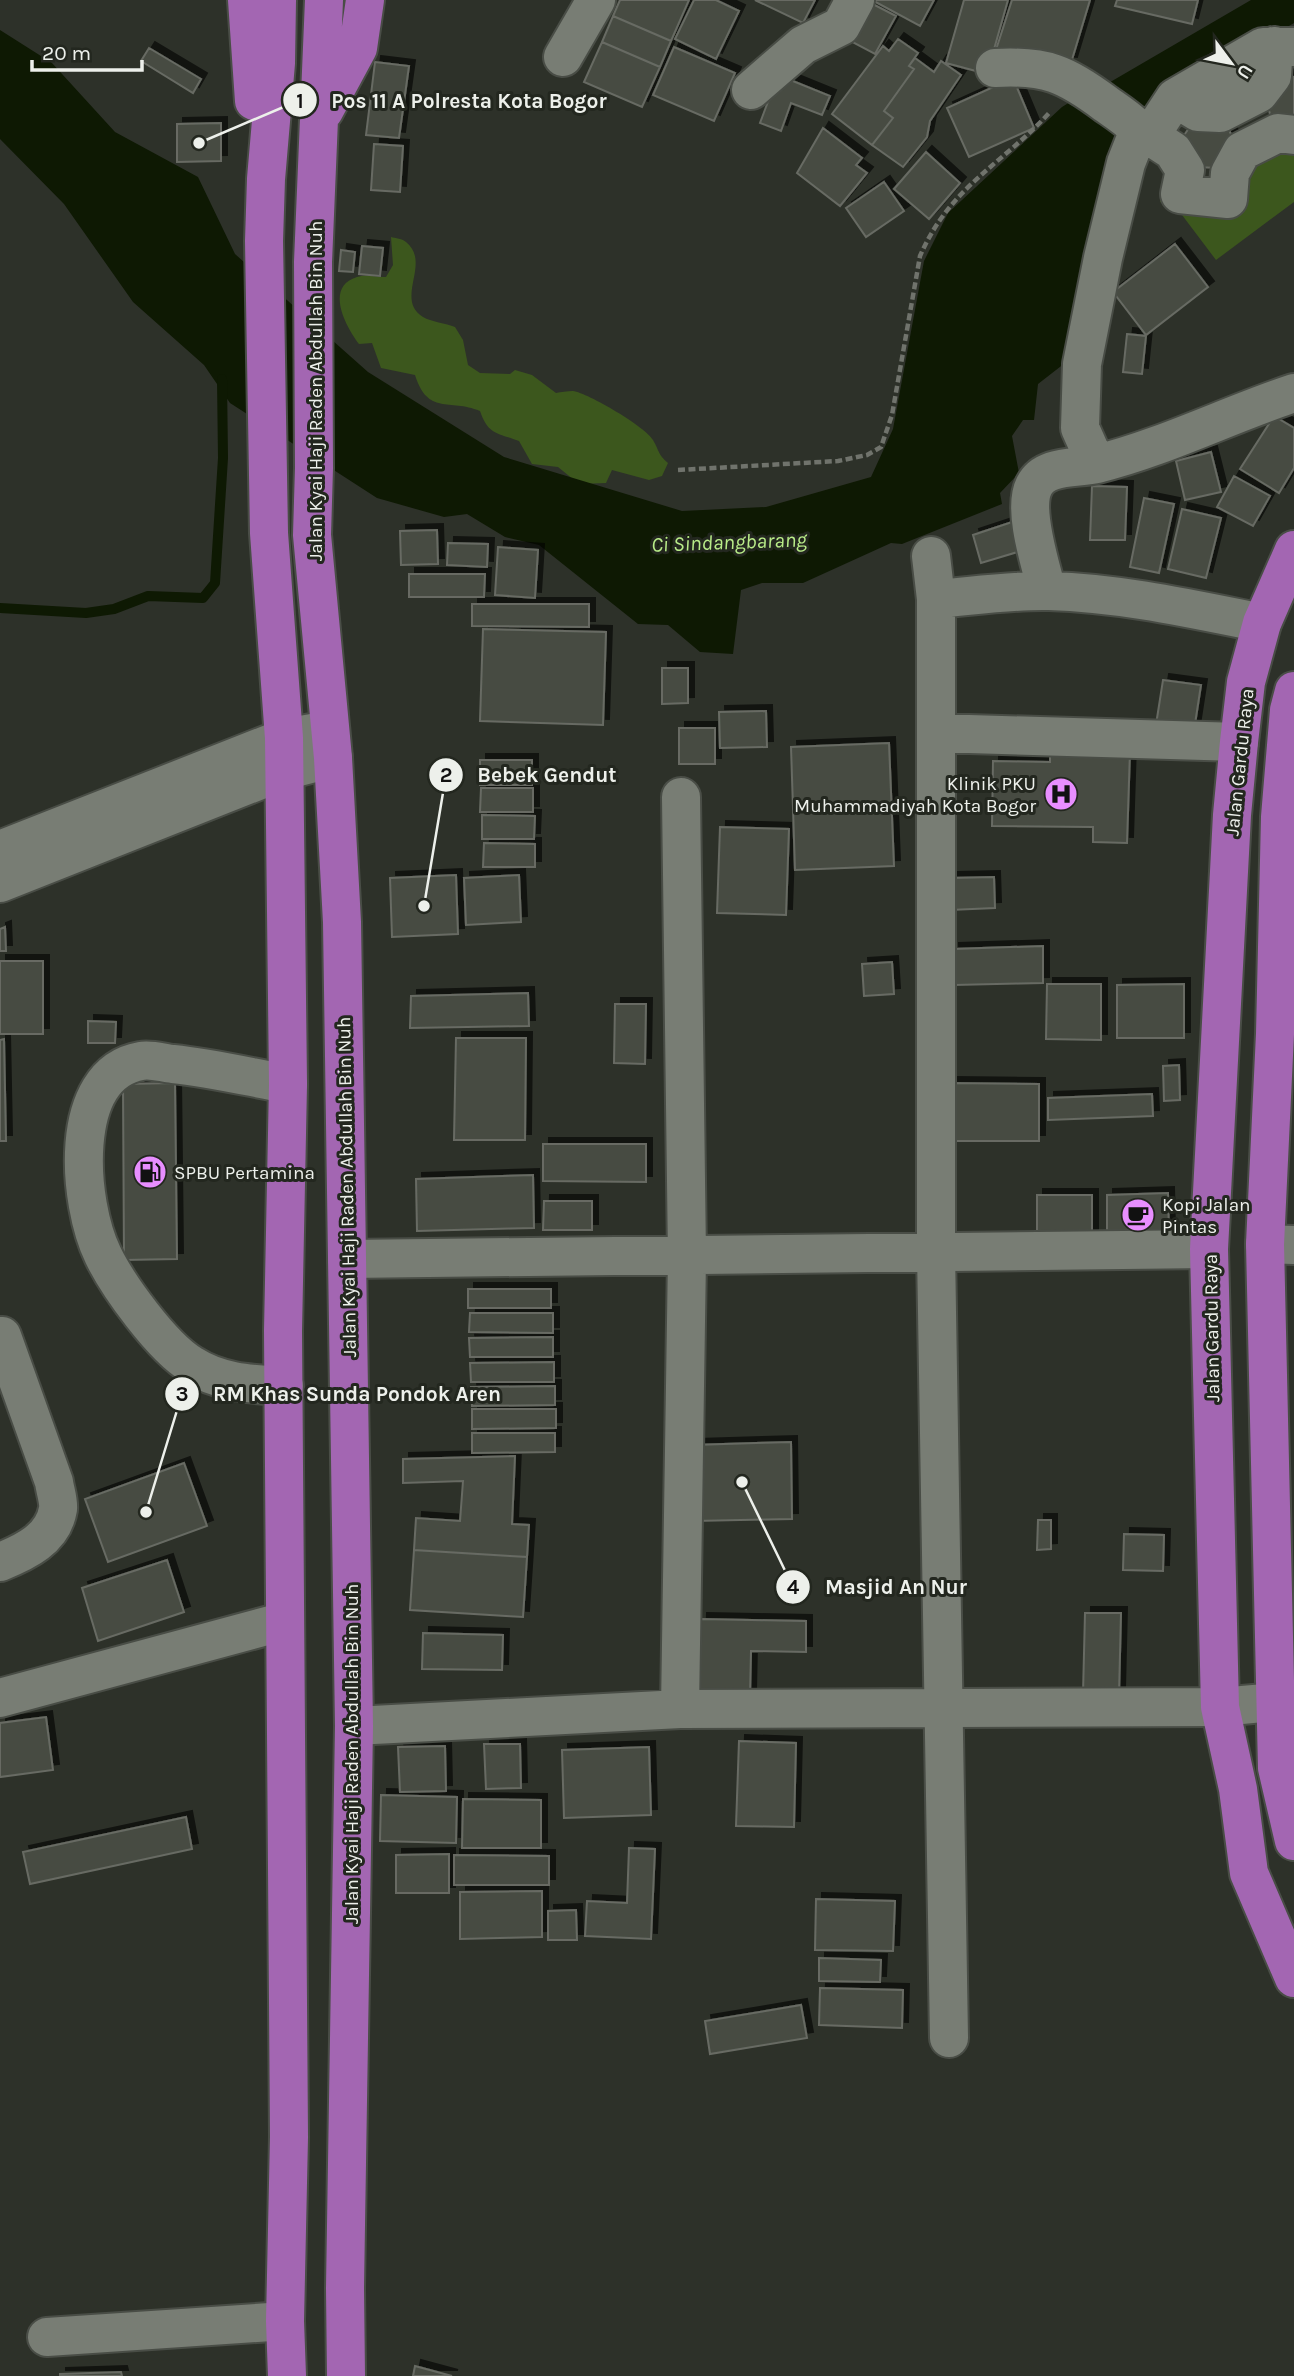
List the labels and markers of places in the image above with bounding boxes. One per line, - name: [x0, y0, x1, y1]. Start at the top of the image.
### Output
- callout: Pos 11 A Polresta Kota Bogor: [282, 79, 620, 121]
- callout: Bebek Gendut: [428, 754, 630, 796]
- place label: Klinik PKU Muhammadiyah Kota Bogor: [794, 773, 1036, 817]
- hospital icon: Klinik PKU Muhammadiyah Kota Bogor: [1042, 775, 1080, 813]
- fuel station icon: SPBU Pertamina: [131, 1153, 169, 1191]
- place label: SPBU Pertamina: [174, 1162, 315, 1184]
- place label: Kopi Jalan Pintas: [1162, 1194, 1251, 1238]
- cafe icon: Kopi Jalan Pintas: [1119, 1196, 1157, 1234]
- callout: RM Khas Sunda Pondok Aren: [164, 1373, 516, 1415]
- callout: Masjid An Nur: [776, 1566, 981, 1608]

